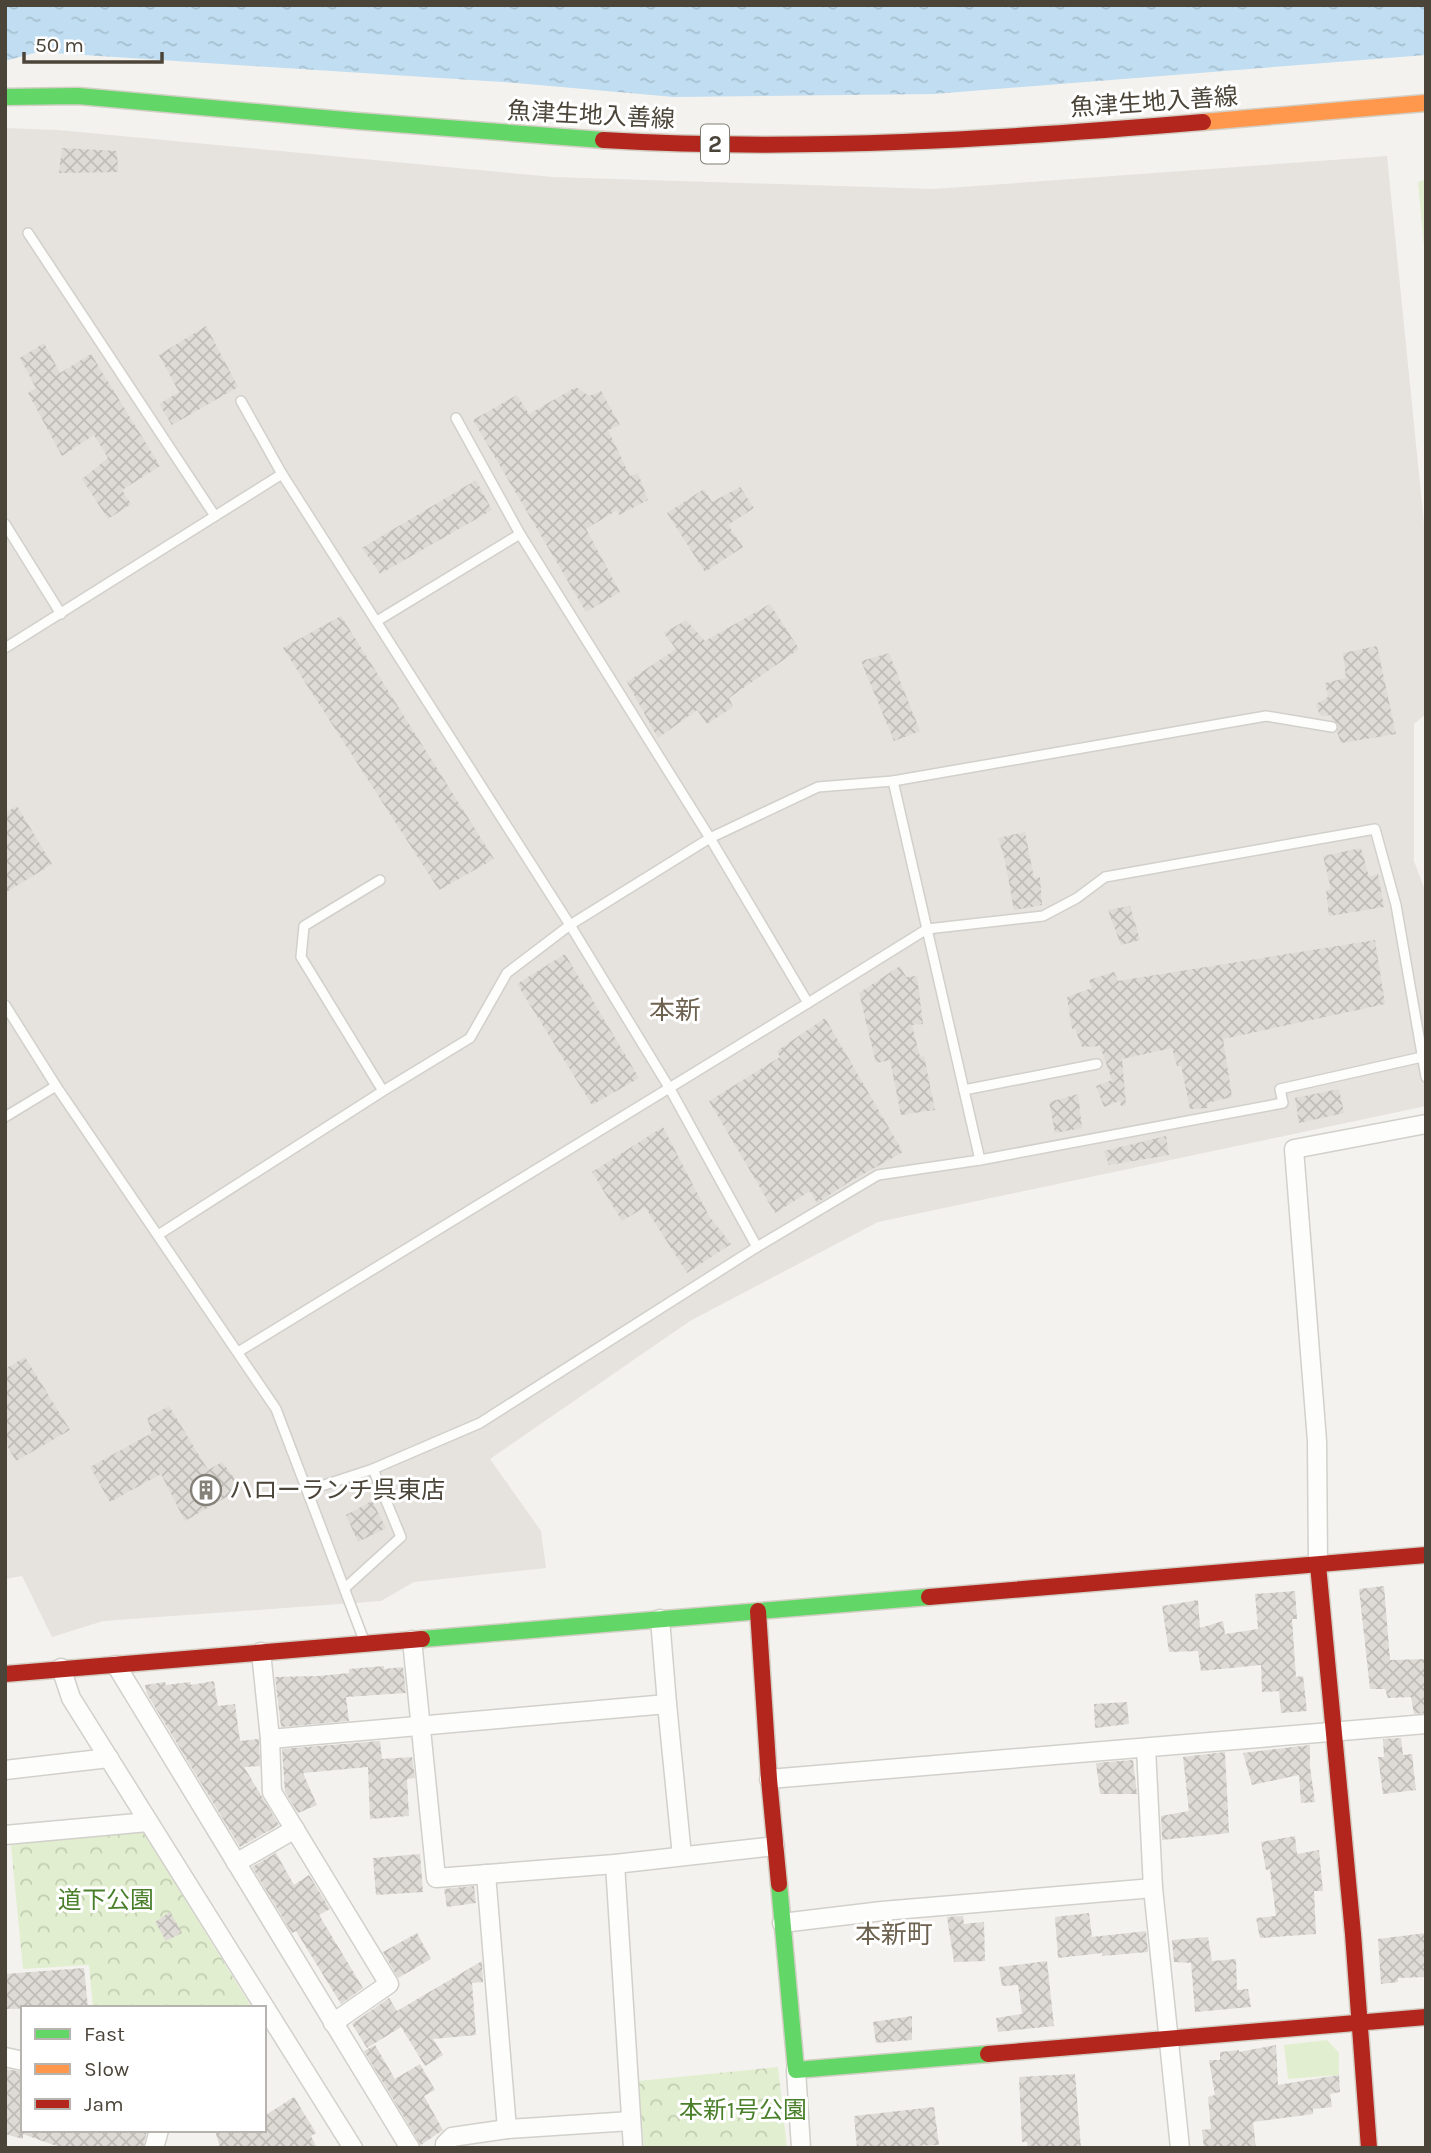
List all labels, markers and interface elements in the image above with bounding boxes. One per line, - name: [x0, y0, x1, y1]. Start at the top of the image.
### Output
- scale bar: [24, 21, 163, 65]
- text: 50 m: [35, 33, 84, 57]
- street label: 魚津生地入善線: [1069, 82, 1239, 122]
- street label: 魚津生地入善線: [506, 97, 676, 133]
- road number: 2: [701, 125, 729, 164]
- district label: 本新: [649, 995, 701, 1026]
- building icon: ハローランチ呉東店: [189, 1473, 223, 1507]
- place label: ハローランチ呉東店: [229, 1476, 445, 1504]
- park label: 道下公園: [58, 1886, 154, 1914]
- district label: 本新町: [855, 1919, 933, 1950]
- legend: [21, 2006, 266, 2132]
- text: Fast: [84, 2022, 125, 2046]
- text: Slow: [84, 2057, 129, 2081]
- text: Jam: [84, 2092, 124, 2116]
- park label: 本新1号公園: [679, 2096, 807, 2124]

